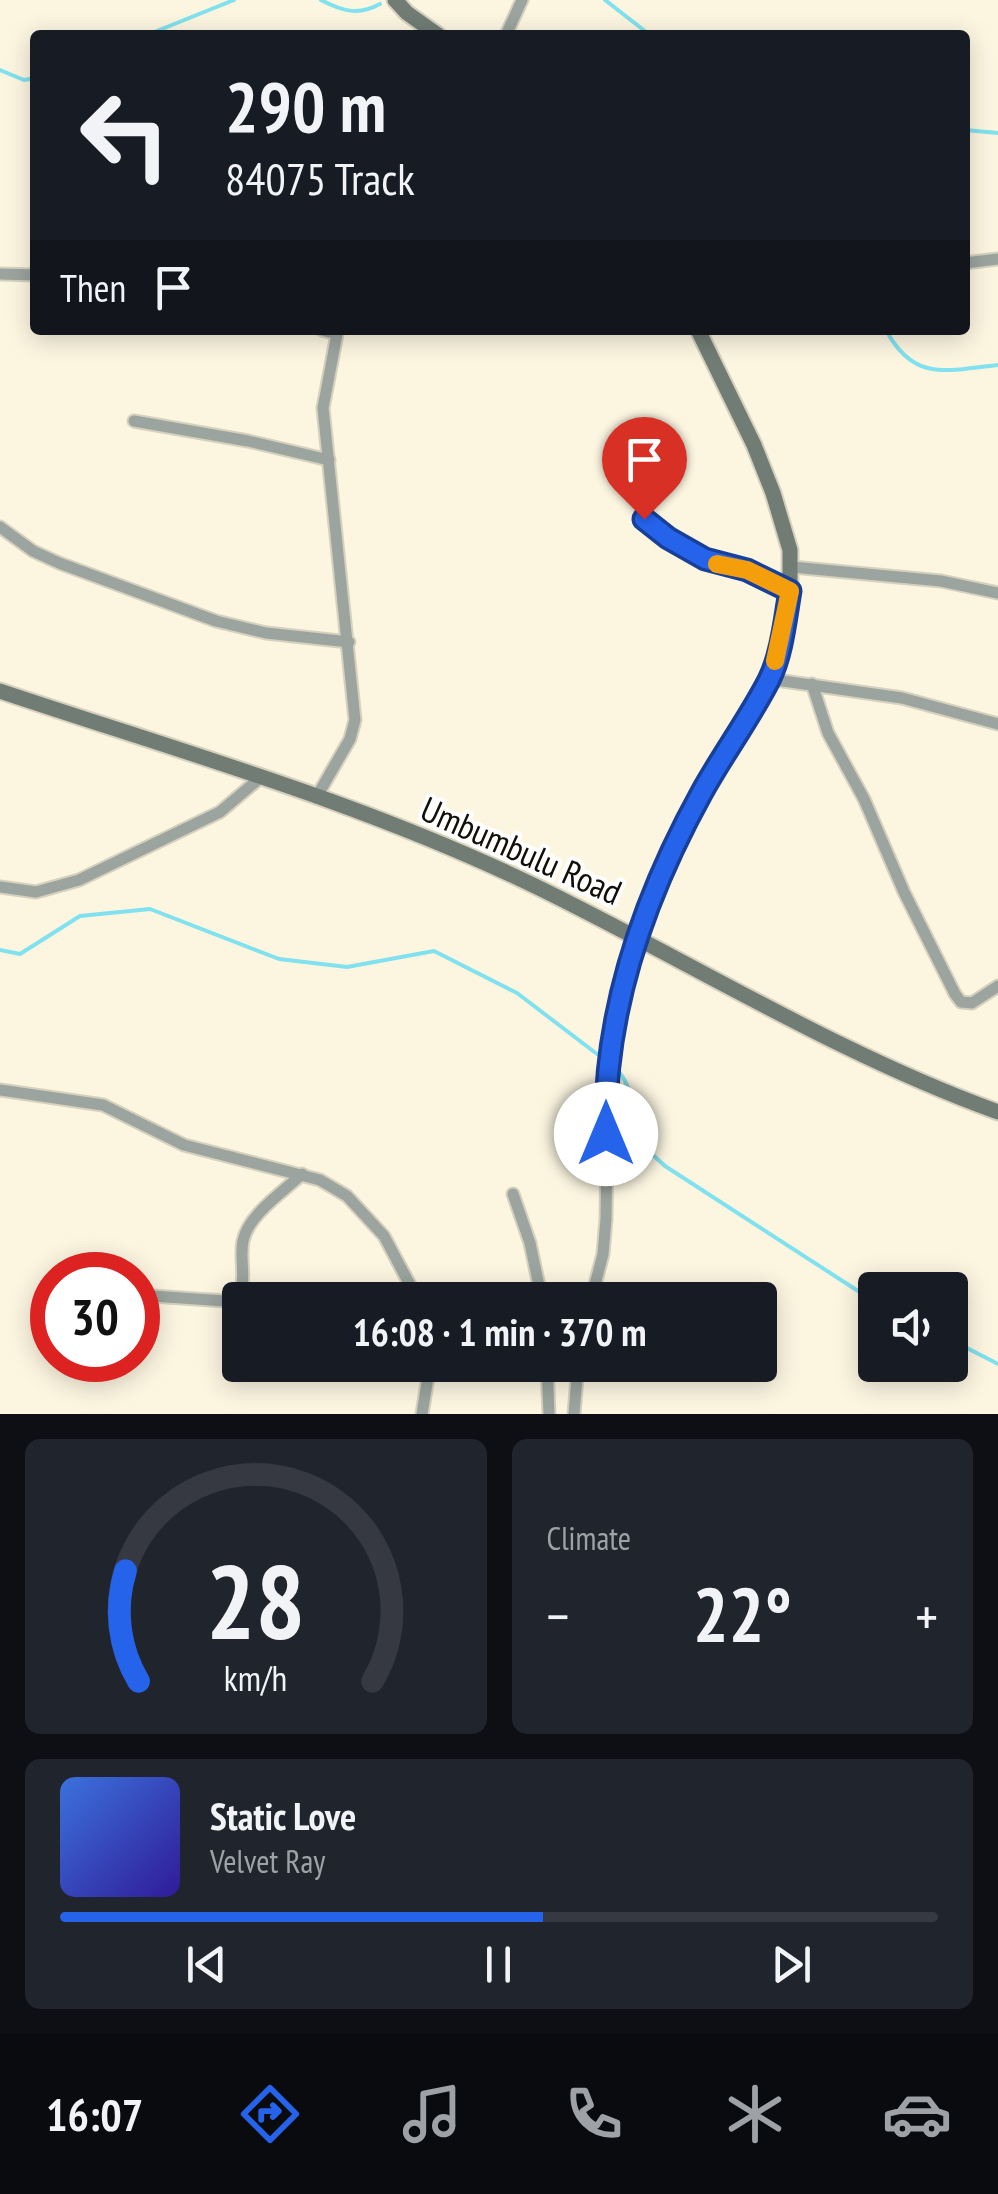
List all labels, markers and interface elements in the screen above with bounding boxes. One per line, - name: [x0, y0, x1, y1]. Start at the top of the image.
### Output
- text: 290 m: [225, 61, 386, 151]
- icon: left: [60, 70, 190, 200]
- text: 84075 Track: [225, 149, 415, 207]
- icon: arrive: [146, 260, 201, 315]
- text: Then: [60, 263, 126, 312]
- pin: [602, 417, 687, 520]
- icon: arrive: [617, 432, 672, 487]
- street label: Umbumbulu Road: [414, 785, 629, 915]
- position arrow: [554, 1082, 658, 1186]
- speed limit sign: 30: [30, 1252, 160, 1382]
- map controls: [858, 1272, 968, 1382]
- button: sound: [858, 1272, 968, 1382]
- text: 16:08 · 1 min · 370 m: [353, 1307, 646, 1356]
- text: Climate: [547, 1517, 631, 1559]
- text: 28: [206, 1533, 305, 1668]
- text: 22°: [693, 1566, 792, 1663]
- text: −: [547, 1580, 569, 1651]
- text: +: [915, 1580, 938, 1651]
- text: km/h: [224, 1655, 287, 1701]
- text: Static Love: [210, 1791, 356, 1840]
- text: Velvet Ray: [210, 1840, 325, 1882]
- icon: previous: [179, 1937, 234, 1992]
- icon: pause: [471, 1937, 526, 1992]
- icon: next: [764, 1937, 819, 1992]
- icon: directions: [235, 2079, 305, 2149]
- icon: music: [397, 2079, 467, 2149]
- icon: phone: [559, 2079, 629, 2149]
- icon: climate: [720, 2079, 790, 2149]
- icon: car: [882, 2079, 952, 2149]
- text: 16:07: [46, 2085, 143, 2143]

